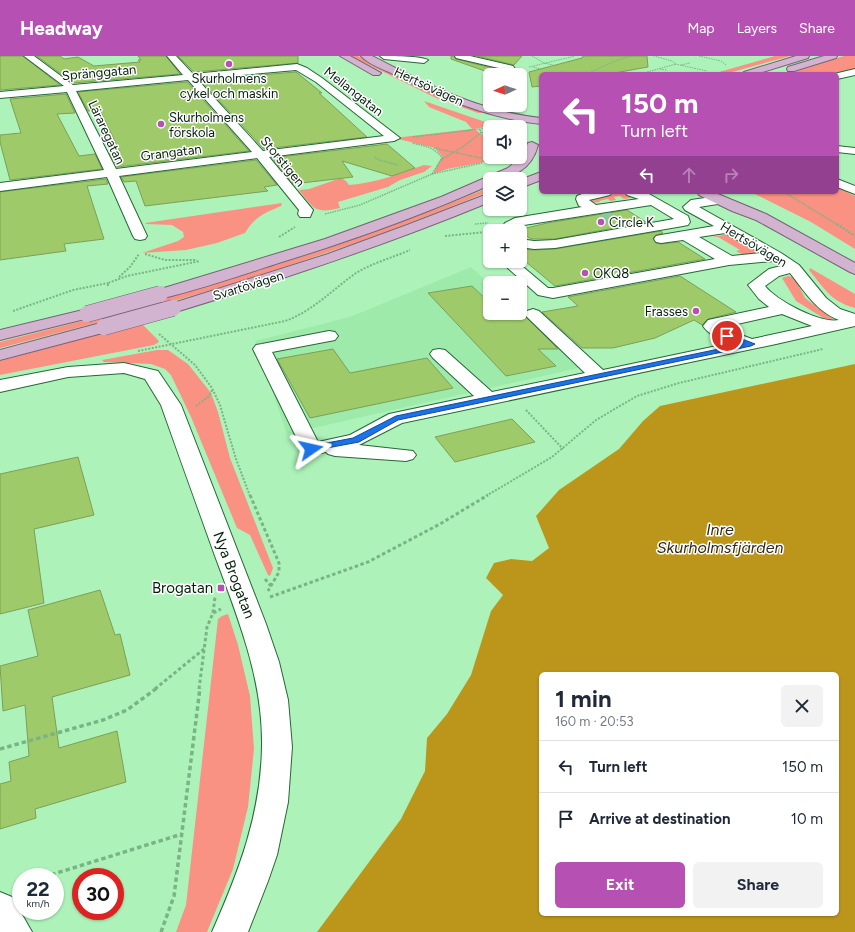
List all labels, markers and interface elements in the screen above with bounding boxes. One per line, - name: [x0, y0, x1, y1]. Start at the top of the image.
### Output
- text: Headway: [20, 17, 103, 40]
- text: Map: [687, 20, 715, 37]
- text: Layers: [737, 20, 777, 37]
- text: Share: [799, 20, 835, 37]
- marker: Skurholmens cykel och maskin: [224, 59, 234, 69]
- street label: Spränggatan: [61, 62, 137, 83]
- street label: Mellangatan: [321, 64, 386, 119]
- street label: Hertsövägen: [392, 64, 466, 109]
- north arrow: [483, 68, 527, 112]
- map controls: [483, 68, 527, 320]
- place label: Skurholmens cykel och maskin: [180, 71, 278, 101]
- text: 150 m: [621, 86, 698, 120]
- icon: left: [555, 88, 607, 140]
- street label: Läraregatan: [85, 98, 128, 167]
- place label: Skurholmens förskola: [169, 110, 244, 140]
- marker: Skurholmens förskola: [156, 119, 166, 129]
- button: sound: [483, 120, 527, 164]
- text: Turn left: [621, 120, 688, 142]
- street label: Storstigen: [257, 133, 308, 189]
- street label: Grangatan: [140, 141, 202, 164]
- icon: left: [636, 164, 658, 186]
- icon: ahead: [678, 164, 700, 186]
- icon: right: [720, 164, 742, 186]
- button: layers: [483, 172, 527, 216]
- place label: Circle K: [609, 215, 654, 230]
- marker: Circle K: [596, 217, 606, 227]
- street label: Hertsövägen: [718, 219, 790, 270]
- button: +: [483, 224, 527, 268]
- place label: OKQ8: [593, 266, 629, 281]
- street label: Svartövägen: [211, 268, 285, 303]
- marker: OKQ8: [580, 268, 590, 278]
- button: −: [483, 276, 527, 320]
- place label: Frasses: [645, 304, 688, 319]
- marker: Frasses: [691, 306, 701, 316]
- pin: [710, 319, 744, 353]
- icon: arrive: [716, 325, 738, 347]
- position arrow: [290, 428, 332, 470]
- water label: Inre Skurholmsfjärden: [657, 520, 783, 557]
- street label: Nya Brogatan: [209, 529, 259, 621]
- place label: Brogatan: [152, 579, 213, 597]
- marker: Brogatan: [216, 583, 226, 593]
- text: 1 min: [555, 684, 612, 713]
- button: close: [781, 685, 823, 727]
- text: 160 m · 20:53: [555, 714, 634, 729]
- icon: left: [555, 756, 577, 778]
- text: Turn left: [589, 758, 647, 776]
- text: 150 m: [782, 758, 823, 776]
- icon: arrive: [555, 808, 577, 830]
- text: Arrive at destination: [589, 810, 730, 828]
- text: 10 m: [791, 810, 823, 828]
- button: Exit: [555, 862, 685, 908]
- button: Share: [693, 862, 823, 908]
- speed limit sign: 30: [72, 868, 124, 920]
- text: 22: [26, 877, 50, 901]
- text: km/h: [27, 897, 49, 910]

